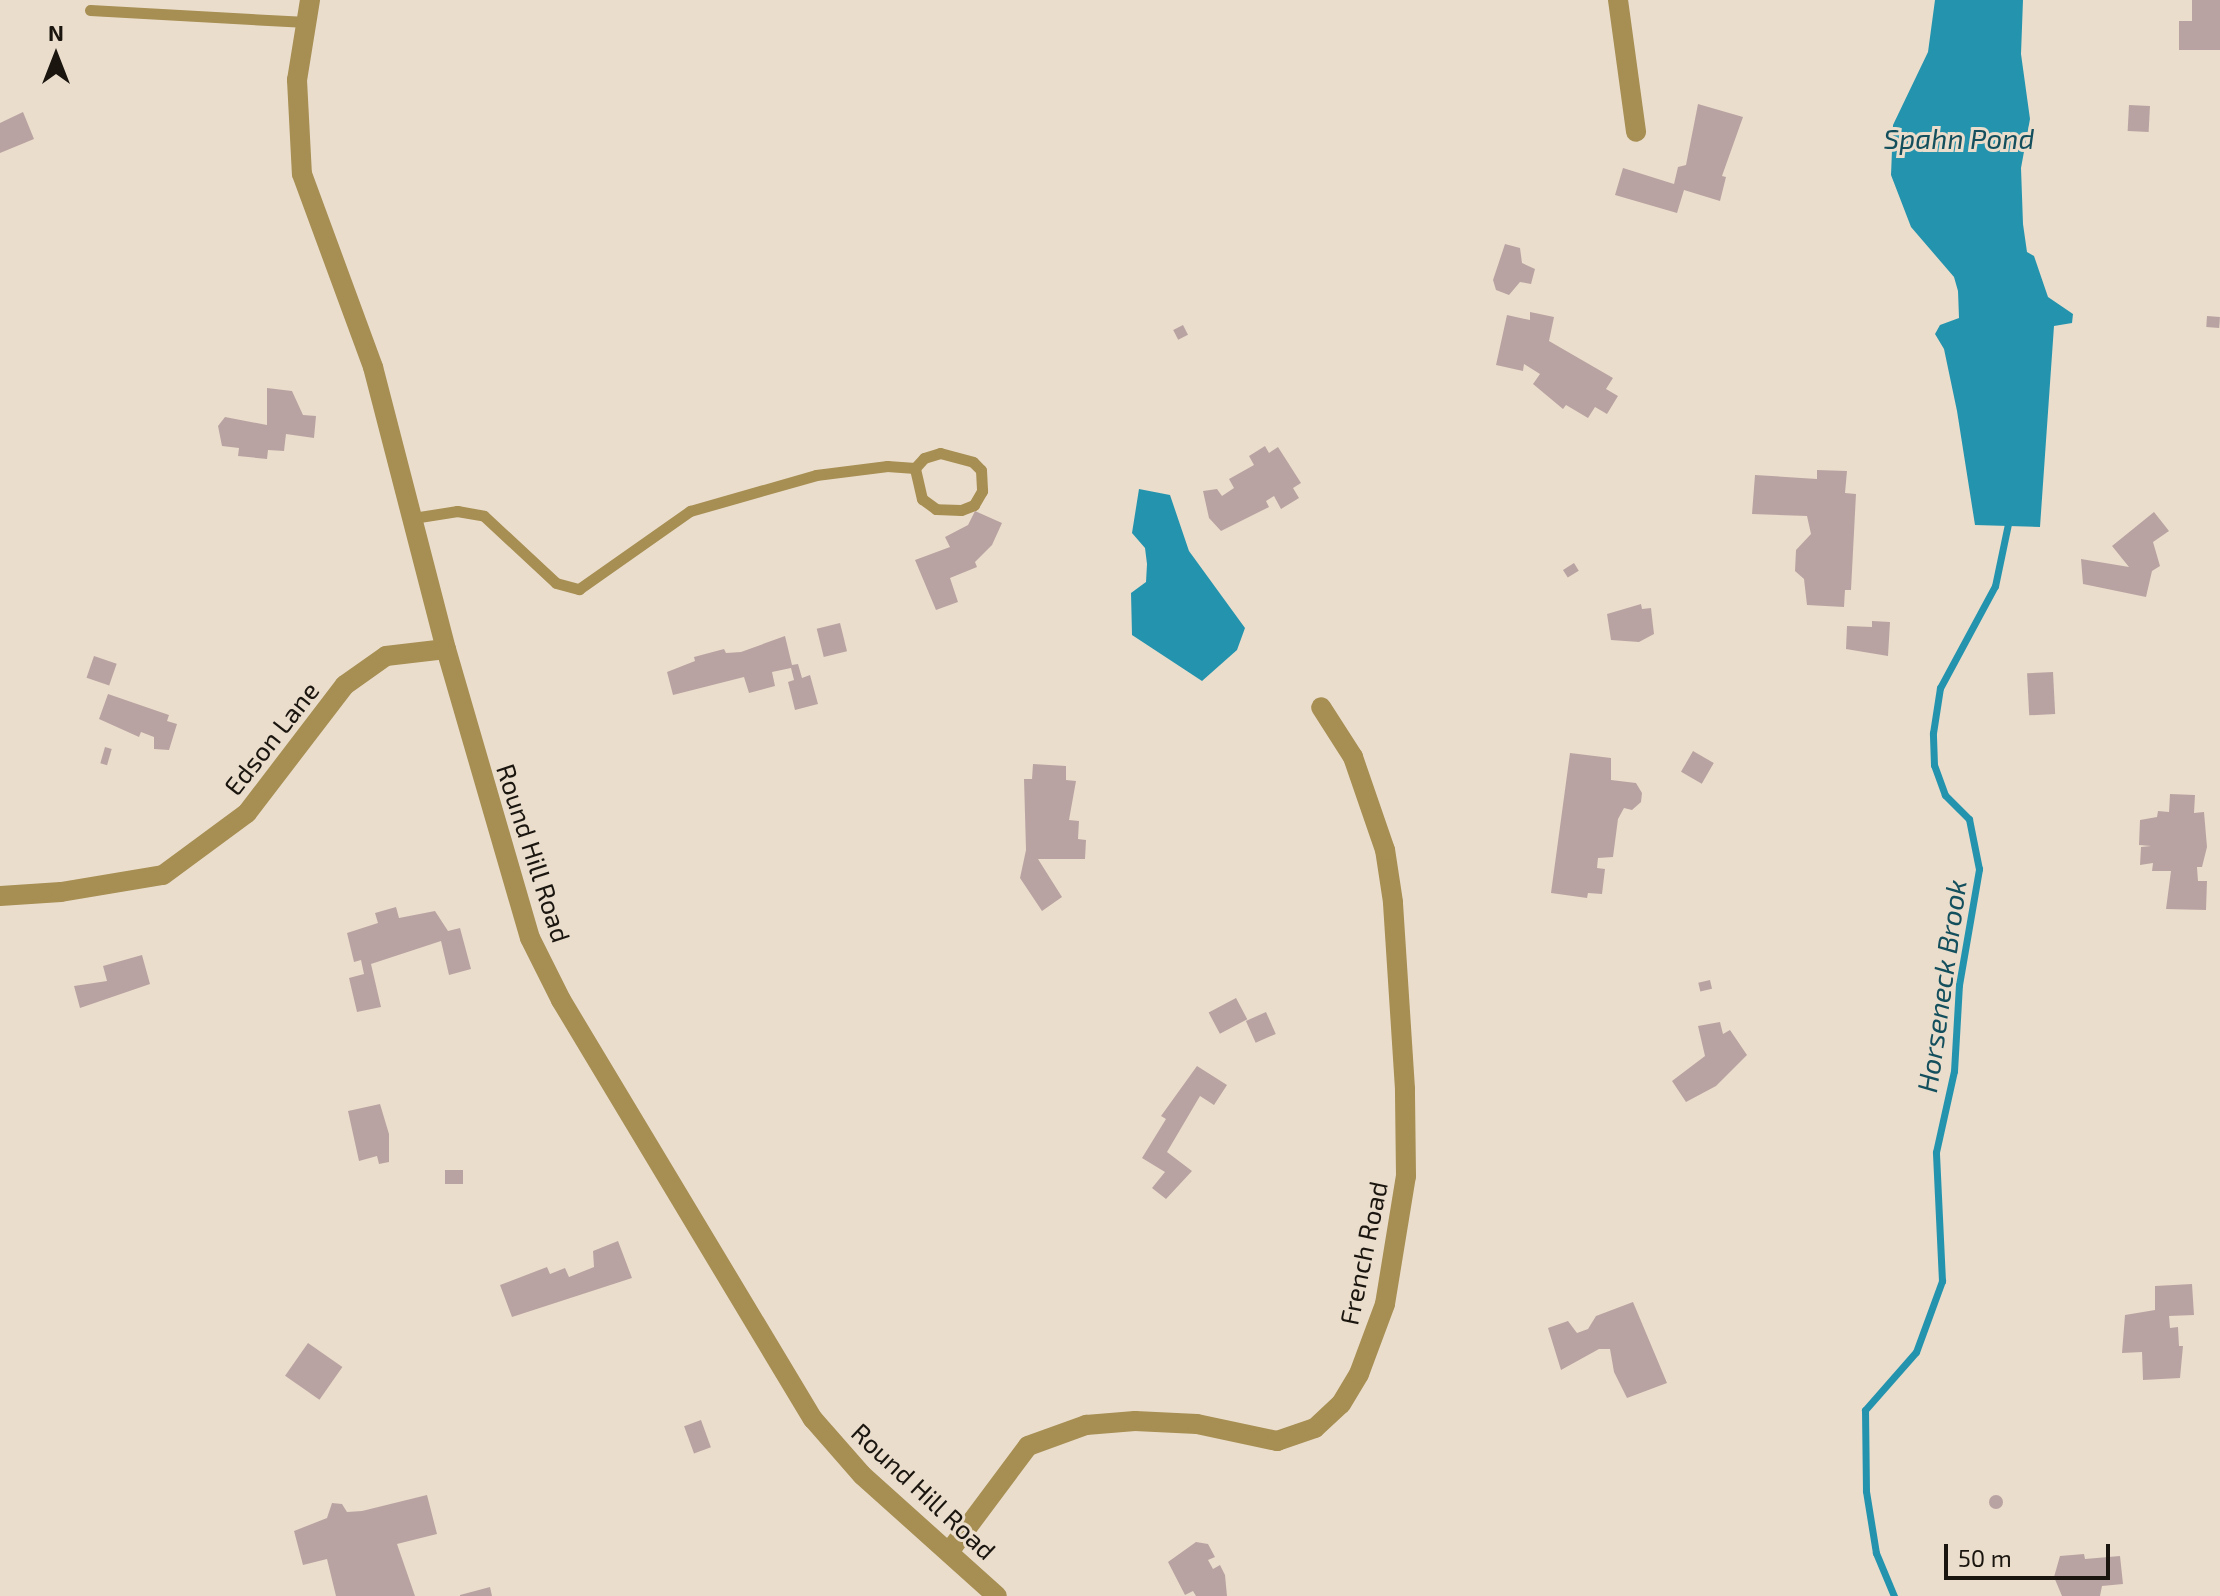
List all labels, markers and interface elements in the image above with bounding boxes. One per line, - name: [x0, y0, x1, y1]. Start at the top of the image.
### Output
- north arrow: [16, 16, 96, 96]
- text: N: [48, 19, 64, 45]
- water label: Spahn Pond: [1884, 121, 2034, 155]
- street label: Edson Lane: [217, 675, 325, 801]
- street label: Round Hill Road: [490, 760, 578, 946]
- water label: Horseneck Brook: [1909, 877, 1973, 1095]
- street label: French Road: [1333, 1178, 1393, 1328]
- street label: Round Hill Road: [845, 1416, 1003, 1566]
- scale bar: [1948, 1528, 2114, 1578]
- text: 50 m: [1958, 1543, 2012, 1572]

